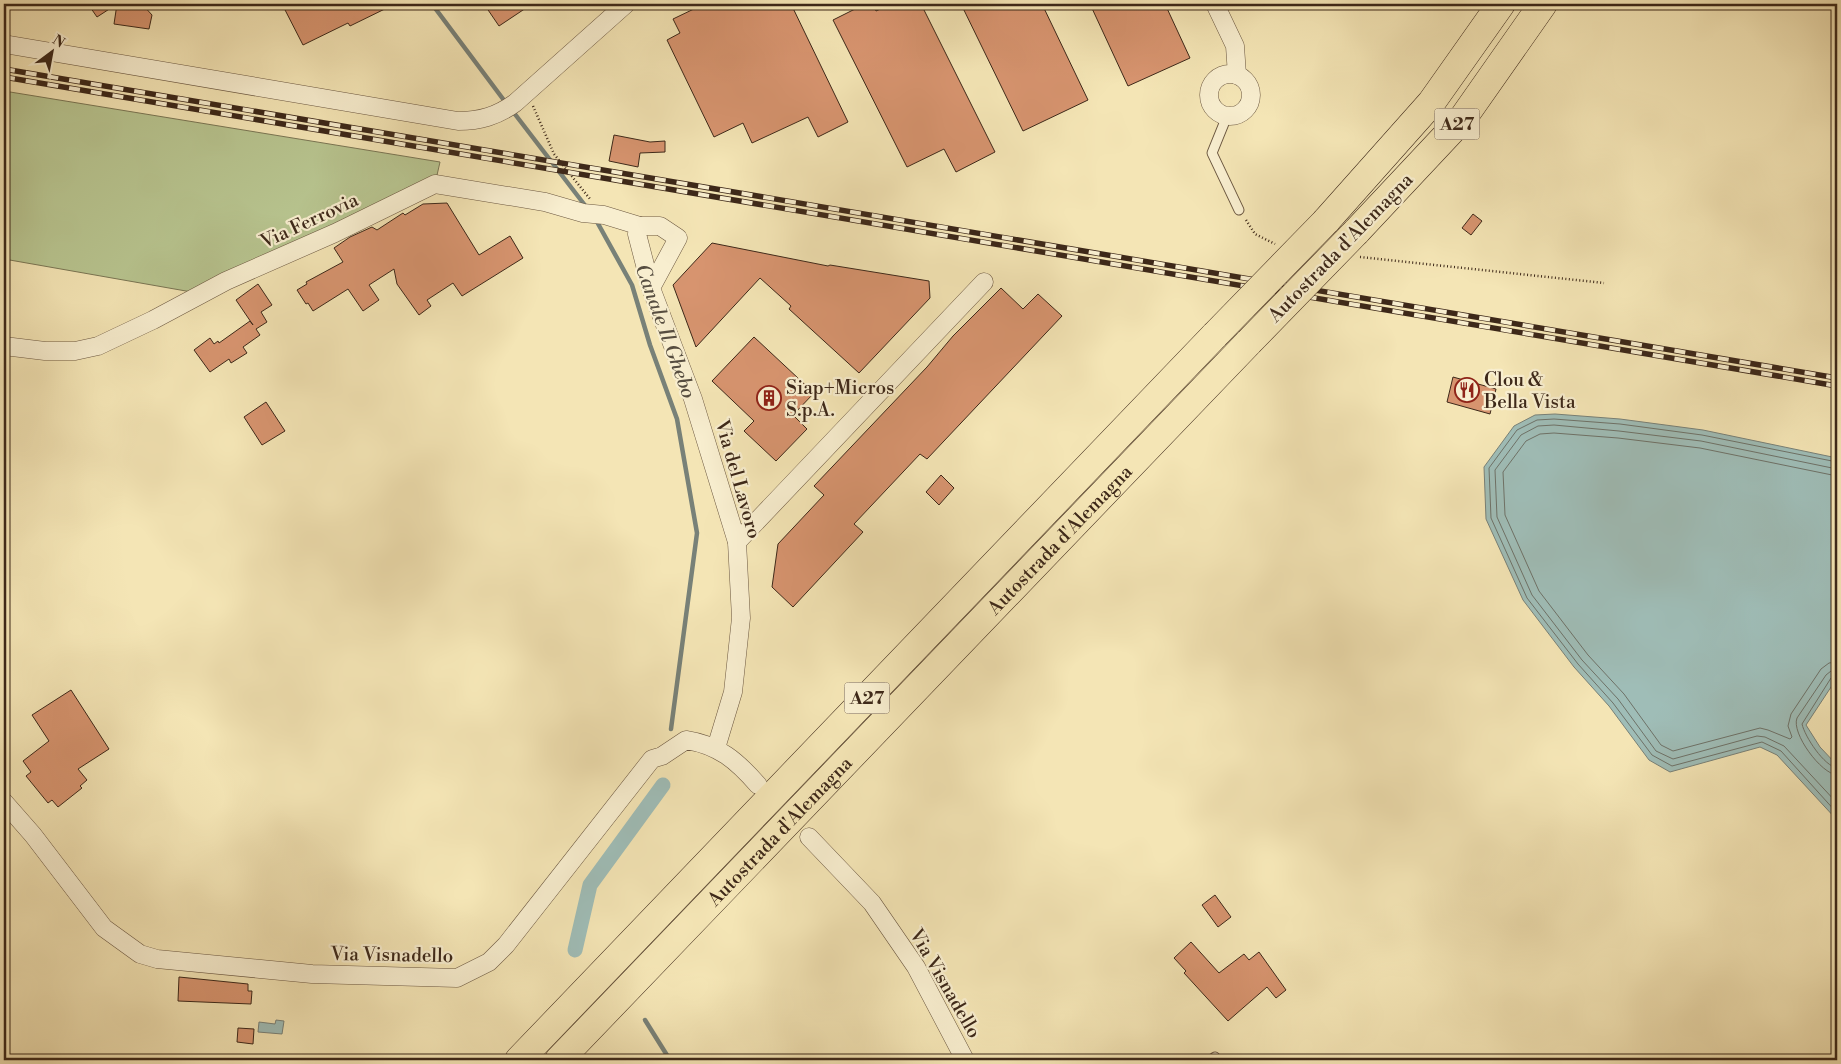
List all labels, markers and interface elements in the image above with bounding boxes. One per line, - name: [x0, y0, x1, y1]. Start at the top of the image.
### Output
- north arrow: [28, 28, 78, 78]
- text: N: [49, 31, 68, 52]
- road number: A27: [1434, 108, 1480, 140]
- street label: Autostrada d'Alemagna: [1262, 168, 1419, 328]
- street label: Via Ferrovia: [256, 188, 363, 254]
- water label: Canale Il Ghebo: [629, 261, 700, 402]
- place label: Clou & Bella Vista: [1483, 368, 1576, 414]
- place label: Siap+Micros S.p.A.: [786, 376, 894, 422]
- restaurant icon: Clou & Bella Vista: [1454, 377, 1480, 403]
- building icon: Siap+Micros S.p.A.: [756, 385, 782, 411]
- street label: Via del Lavoro: [709, 416, 766, 542]
- street label: Autostrada d'Alemagna: [982, 460, 1138, 621]
- road number: A27: [844, 682, 890, 714]
- street label: Autostrada d'Alemagna: [702, 751, 858, 912]
- street label: Via Visnadello: [904, 924, 986, 1043]
- street label: Via Visnadello: [329, 942, 454, 968]

